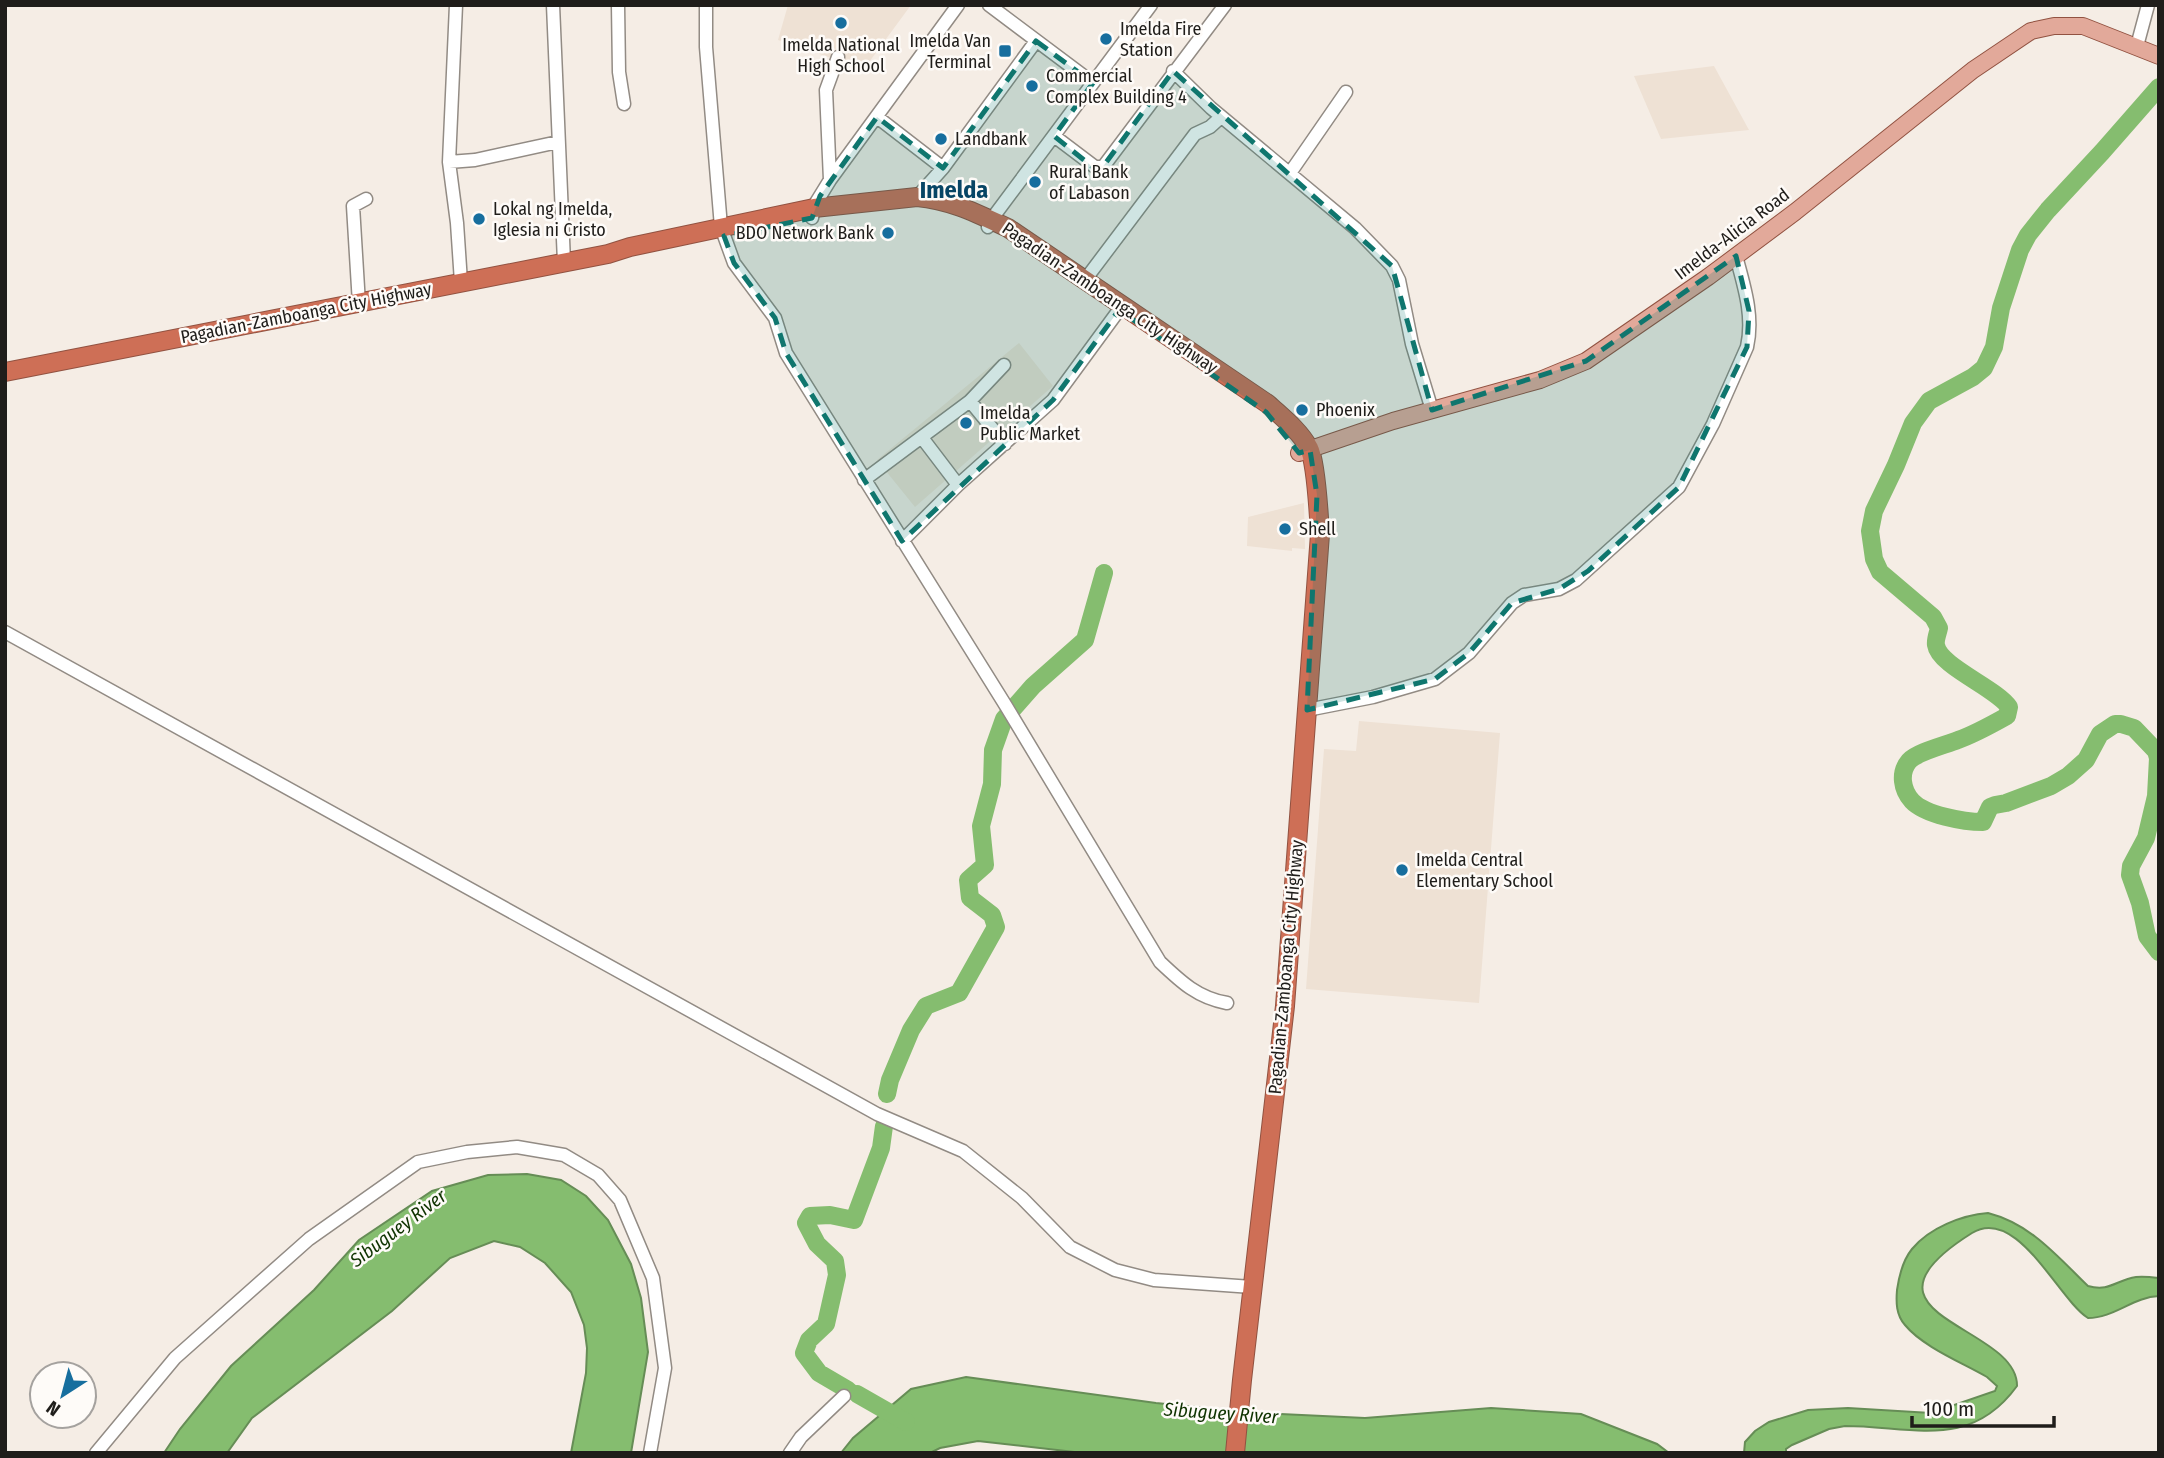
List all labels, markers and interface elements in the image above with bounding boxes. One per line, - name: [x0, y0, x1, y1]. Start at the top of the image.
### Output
- marker: Imelda National High School: [833, 15, 849, 31]
- place label: Imelda Fire Station: [1120, 18, 1201, 61]
- place label: Imelda Van Terminal: [909, 30, 991, 73]
- marker: Imelda Fire Station: [1098, 31, 1114, 47]
- place label: Imelda National High School: [782, 34, 900, 77]
- marker: Imelda Van Terminal: [997, 43, 1013, 59]
- place label: Commercial Complex Building 4: [1046, 65, 1187, 108]
- marker: Commercial Complex Building 4: [1024, 78, 1040, 94]
- place label: Landbank: [955, 128, 1028, 150]
- marker: Landbank: [933, 131, 949, 147]
- place label: Rural Bank of Labason: [1049, 161, 1130, 204]
- marker: Rural Bank of Labason: [1027, 174, 1043, 190]
- district label: Imelda: [920, 176, 988, 204]
- street label: Imelda-Alicia Road: [1670, 184, 1794, 284]
- place label: Lokal ng Imelda, Iglesia ni Cristo: [493, 198, 612, 241]
- marker: Lokal ng Imelda, Iglesia ni Cristo: [471, 211, 487, 227]
- street label: Pagadian-Zamboanga City Highway: [998, 218, 1222, 378]
- place label: BDO Network Bank: [736, 222, 875, 244]
- marker: BDO Network Bank: [880, 225, 896, 241]
- street label: Pagadian-Zamboanga City Highway: [179, 278, 433, 348]
- place label: Phoenix: [1316, 399, 1375, 421]
- place label: Imelda Public Market: [980, 402, 1080, 445]
- marker: Phoenix: [1294, 402, 1310, 418]
- marker: Imelda Public Market: [958, 415, 974, 431]
- place label: Shell: [1299, 518, 1336, 540]
- marker: Shell: [1277, 521, 1293, 537]
- street label: Pagadian-Zamboanga City Highway: [1264, 839, 1308, 1095]
- place label: Imelda Central Elementary School: [1416, 849, 1553, 892]
- marker: Imelda Central Elementary School: [1394, 862, 1410, 878]
- water label: Sibuguey River: [345, 1184, 452, 1272]
- north arrow: [28, 1360, 98, 1430]
- scale bar: [1912, 1384, 2054, 1428]
- text: N: [42, 1396, 65, 1421]
- text: 100 m: [1923, 1396, 1974, 1422]
- water label: Sibuguey River: [1162, 1397, 1280, 1429]

